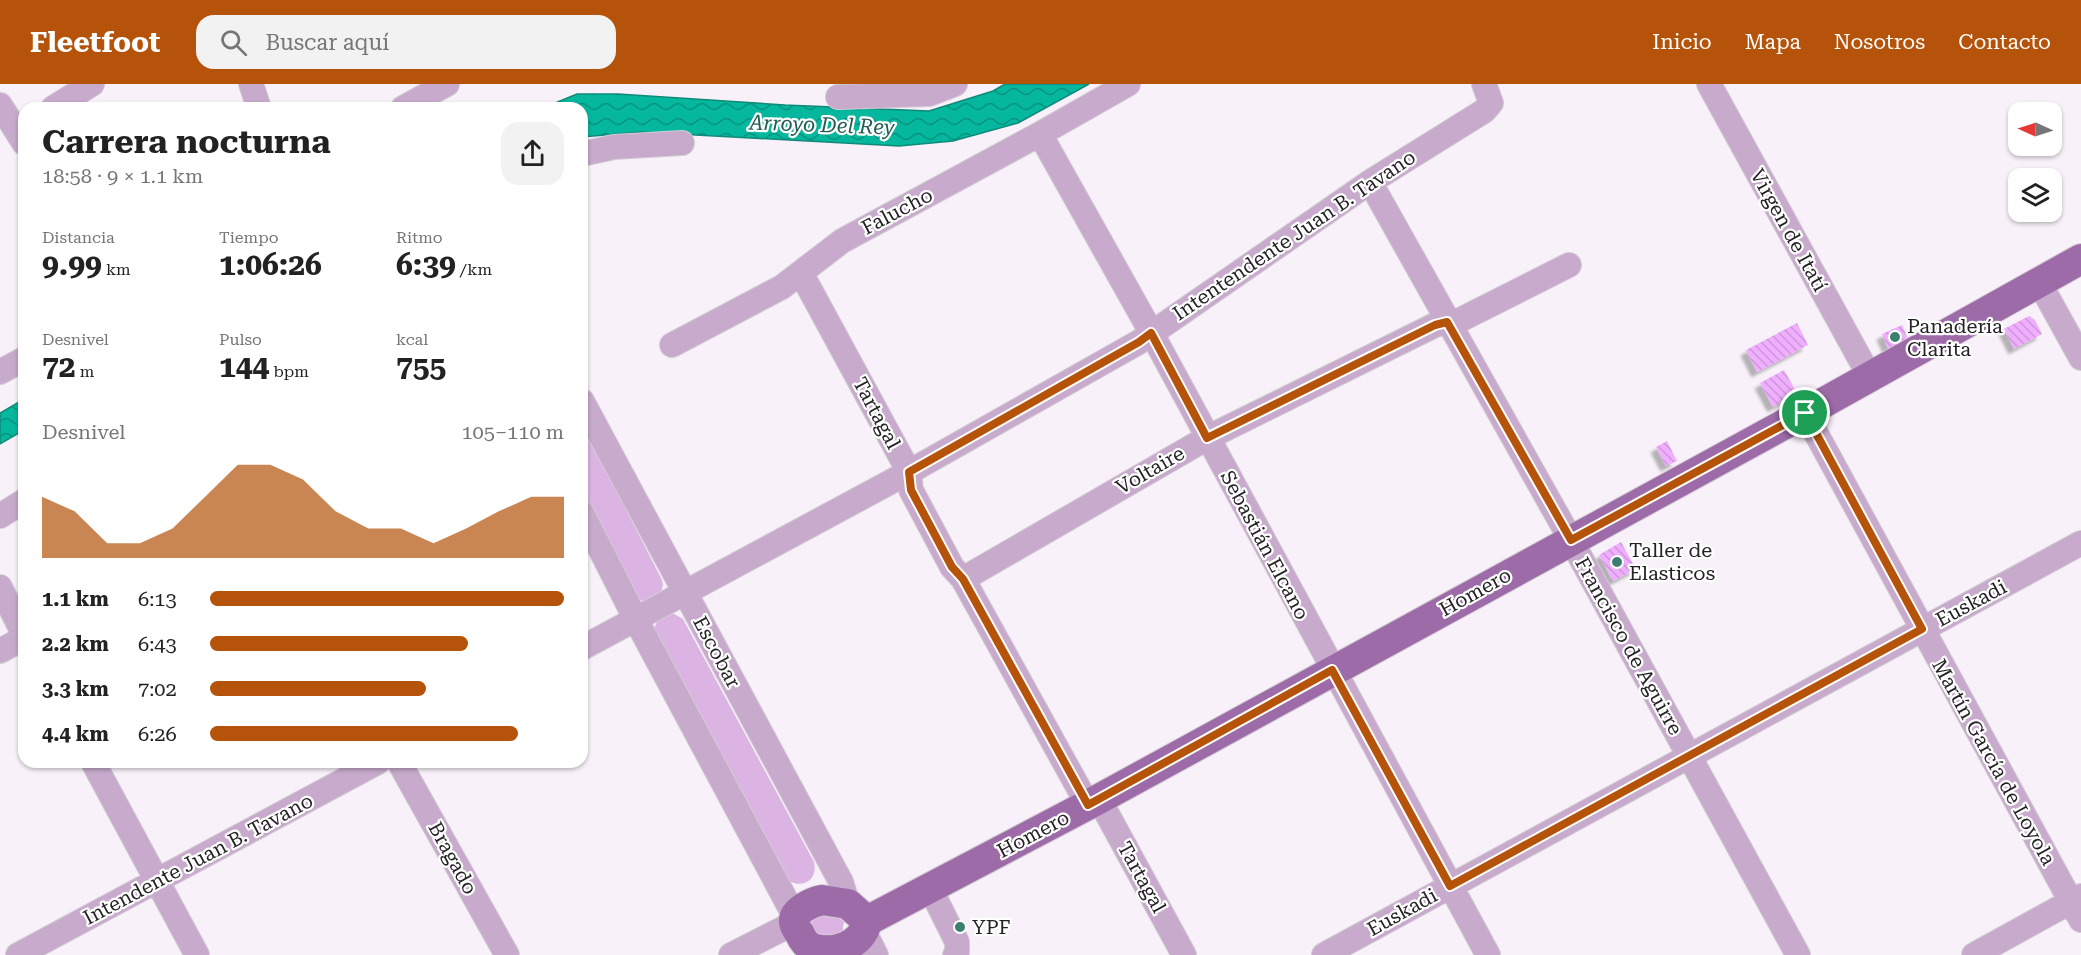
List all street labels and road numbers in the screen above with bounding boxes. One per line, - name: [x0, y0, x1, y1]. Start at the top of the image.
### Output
- street label: Intentendente Juan B. Tavano: [1168, 145, 1420, 325]
- street label: Virgen de Itatí: [1745, 165, 1833, 295]
- street label: Falucho: [857, 182, 937, 240]
- street label: Tartagal: [848, 373, 906, 453]
- street label: Voltaire: [1112, 441, 1188, 499]
- street label: Sebastián Elcano: [1216, 466, 1314, 624]
- street label: Francisco de Aguirre: [1570, 553, 1688, 739]
- street label: Homero: [1435, 563, 1515, 621]
- street label: Euskadi: [1932, 574, 2010, 632]
- street label: Escobar: [688, 612, 746, 692]
- street label: Martín García de Loyola: [1927, 655, 2061, 869]
- street label: Intendente Juan B. Tavano: [79, 788, 317, 930]
- street label: Homero: [993, 805, 1073, 863]
- street label: Bragado: [423, 818, 483, 898]
- street label: Tartagal: [1113, 837, 1171, 917]
- street label: Euskadi: [1363, 883, 1441, 941]

